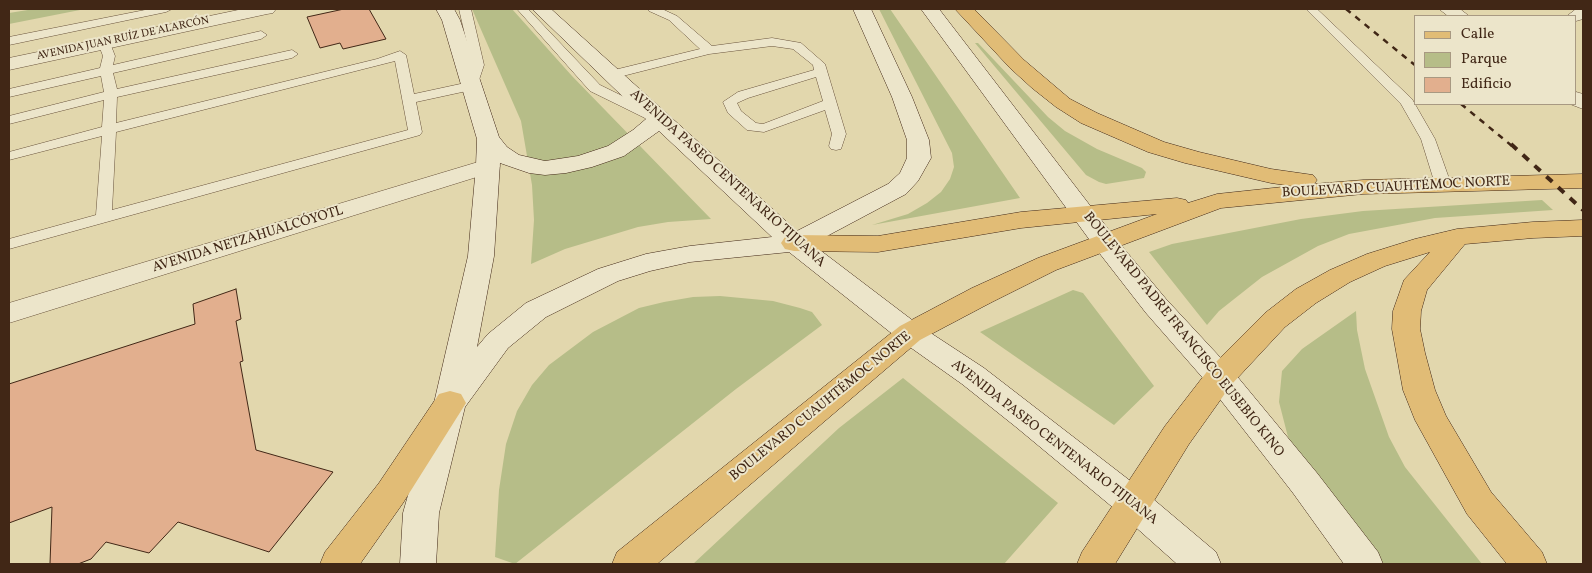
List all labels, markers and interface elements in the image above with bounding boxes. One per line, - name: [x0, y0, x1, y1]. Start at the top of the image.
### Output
- street label: AVENIDA JUAN RUÍZ DE ALARCÓN: [36, 14, 210, 64]
- legend: [1414, 15, 1577, 105]
- text: Calle: [1461, 24, 1494, 45]
- text: Parque: [1461, 49, 1507, 70]
- text: Edificio: [1461, 74, 1512, 95]
- street label: AVENIDA PASEO CENTENARIO TIJUANA: [626, 86, 828, 272]
- street label: BOULEVARD CUAUHTÉMOC NORTE: [1282, 174, 1510, 202]
- street label: AVENIDA NETZAHUALCÓYOTL: [151, 203, 345, 277]
- street label: BOULEVARD PADRE FRANCISCO EUSEBIO KINO: [1079, 209, 1287, 461]
- street label: BOULEVARD CUAUHTÉMOC NORTE: [727, 329, 915, 485]
- street label: AVENIDA PASEO CENTENARIO TIJUANA: [947, 357, 1161, 529]

